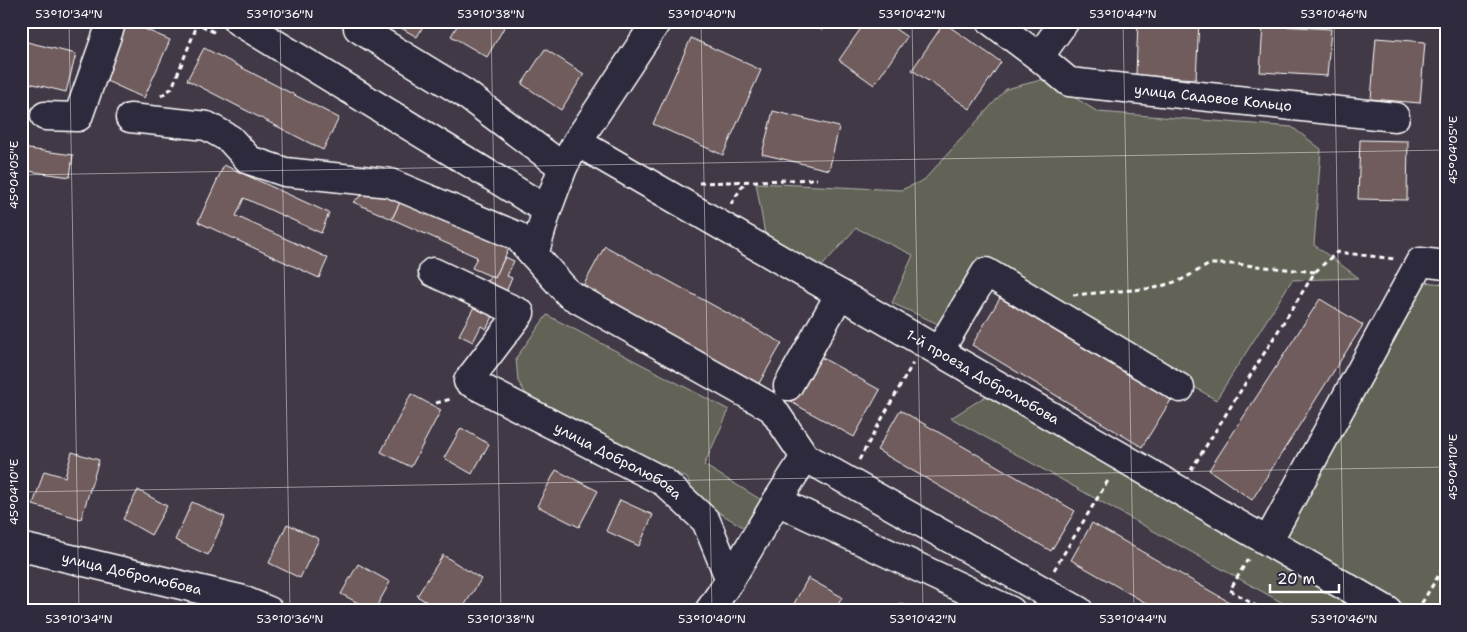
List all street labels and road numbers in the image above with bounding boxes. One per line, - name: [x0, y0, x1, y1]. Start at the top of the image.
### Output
- street label: улица Садовое Кольцо: [1133, 80, 1293, 115]
- street label: 1-й проезд Добролюбова: [903, 325, 1063, 428]
- street label: улица Добролюбова: [551, 418, 686, 503]
- street label: улица Добролюбова: [60, 548, 204, 599]

